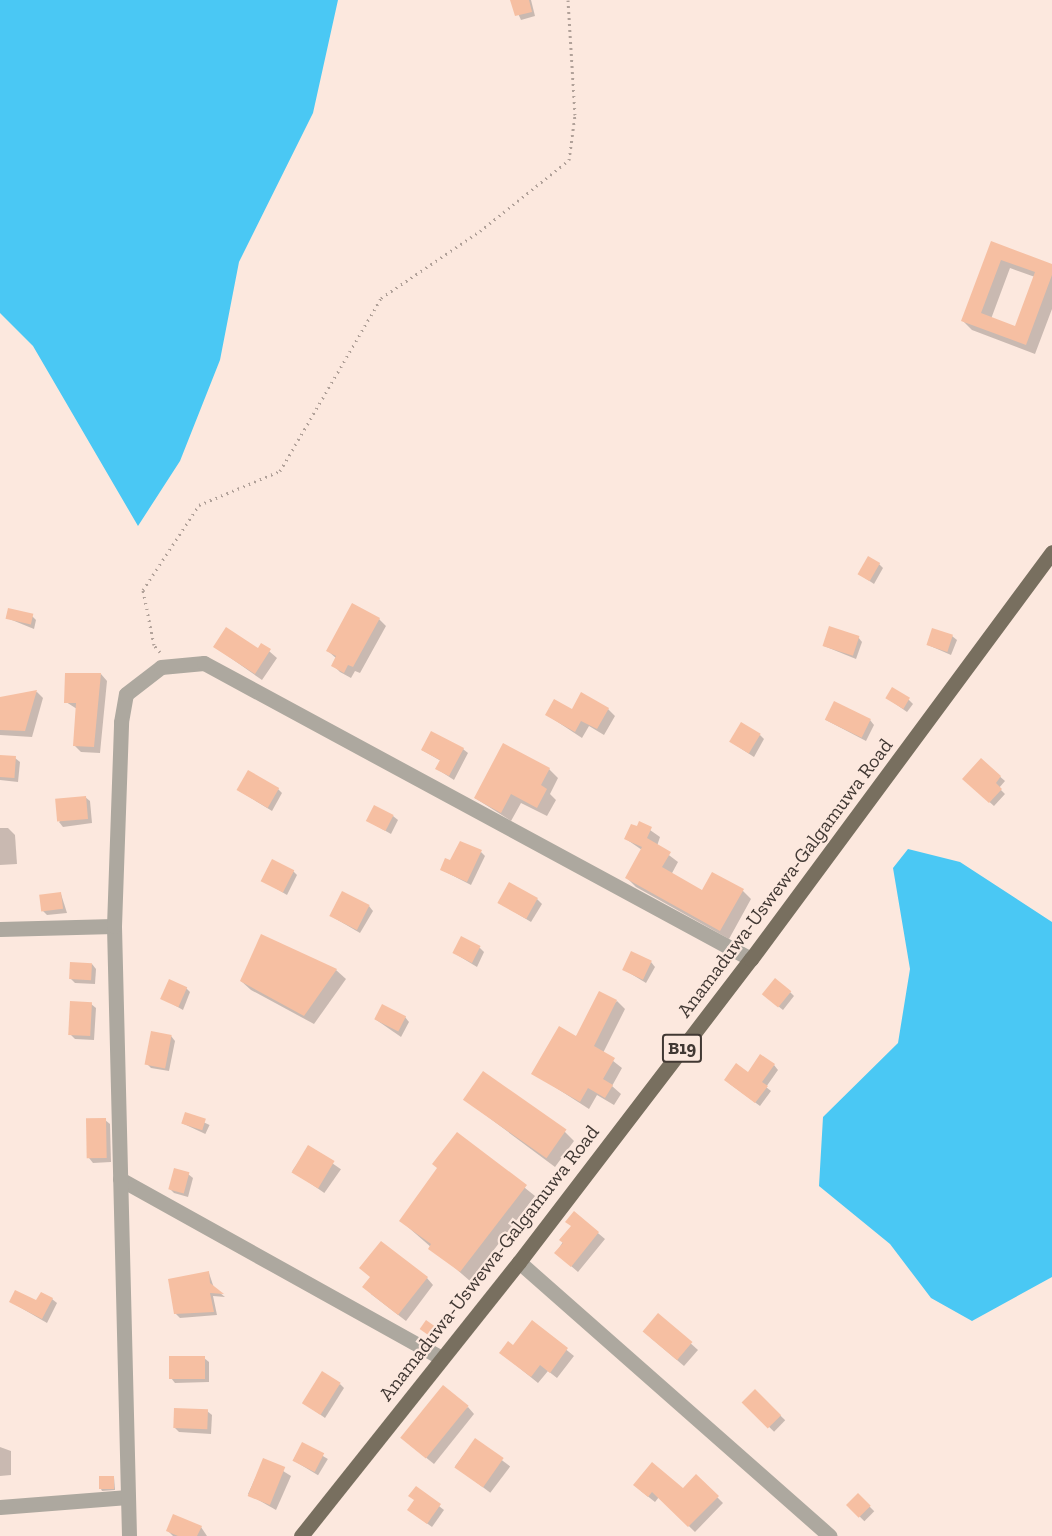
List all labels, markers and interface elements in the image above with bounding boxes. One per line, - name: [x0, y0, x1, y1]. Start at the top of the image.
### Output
- street label: Anamaduwa-Uswewa-Galgamuwa Road: [672, 734, 898, 1022]
- road number: B19: [661, 1033, 703, 1063]
- street label: Anamaduwa-Uswewa-Galgamuwa Road: [374, 1120, 604, 1406]

